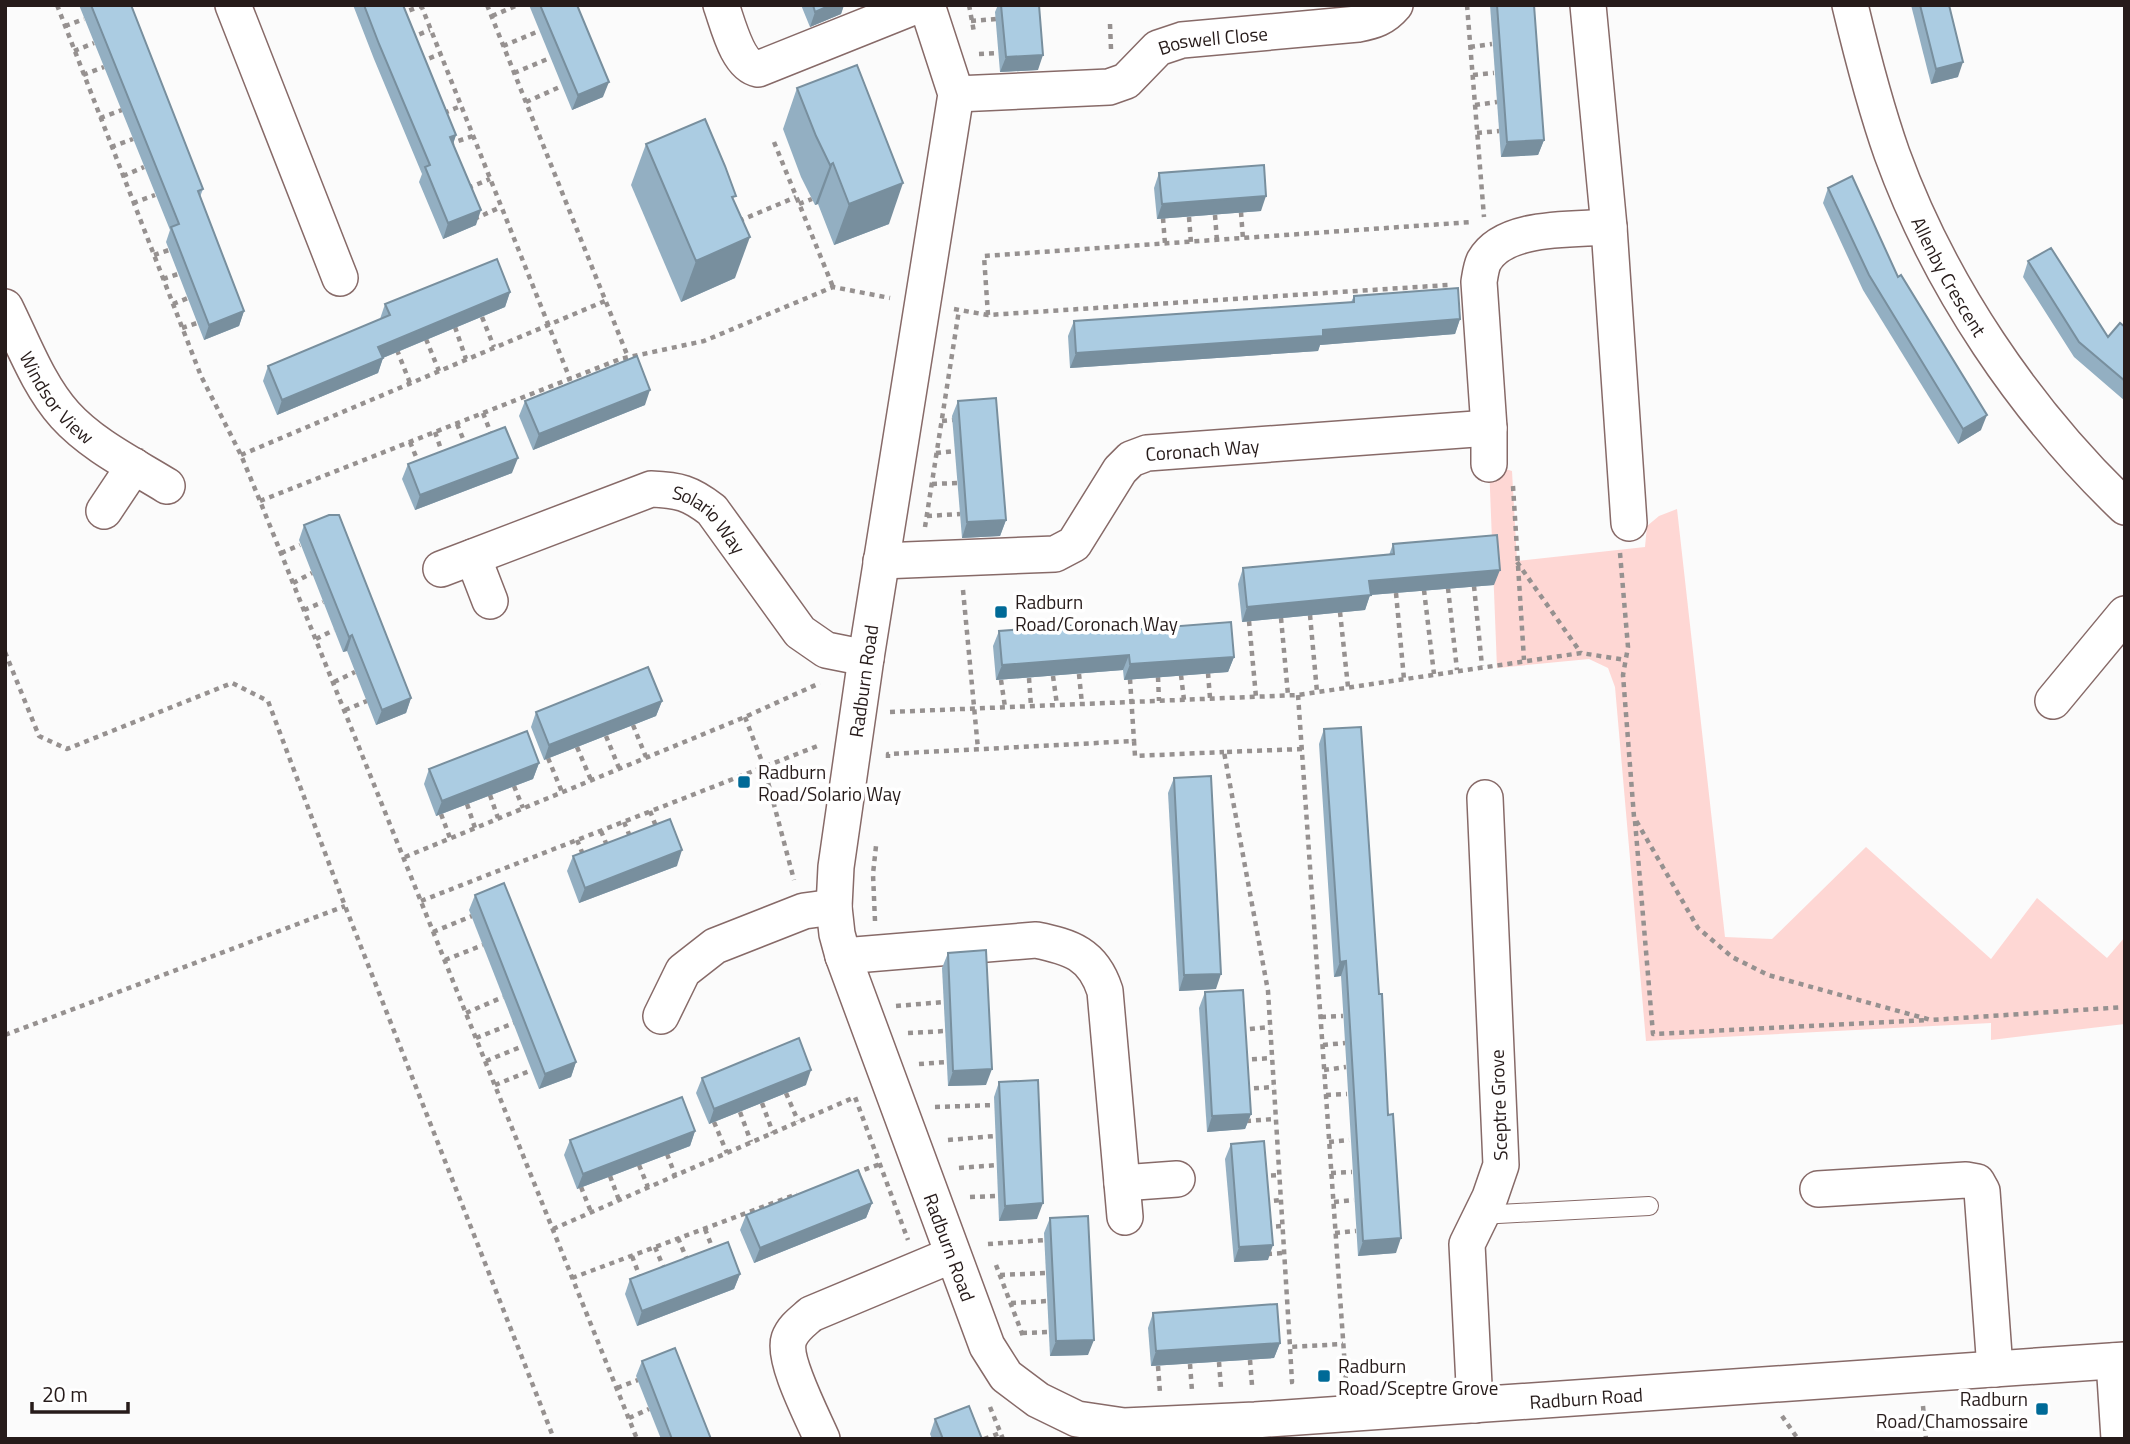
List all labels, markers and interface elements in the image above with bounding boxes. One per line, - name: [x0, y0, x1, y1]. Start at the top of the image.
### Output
- street label: Boswell Close: [1154, 18, 1269, 62]
- street label: Allenby Crescent: [1905, 211, 1995, 342]
- street label: Windsor View: [13, 346, 101, 450]
- street label: Coronach Way: [1144, 430, 1260, 468]
- street label: Solario Way: [670, 477, 753, 559]
- place label: Radburn Road/Coronach Way: [1015, 587, 1178, 638]
- marker: Radburn Road/Coronach Way: [993, 604, 1009, 620]
- street label: Radburn Road: [841, 623, 885, 739]
- place label: Radburn Road/Solario Way: [758, 757, 901, 808]
- marker: Radburn Road/Solario Way: [736, 774, 752, 790]
- street label: Sceptre Grove: [1482, 1049, 1514, 1161]
- street label: Radburn Road: [917, 1189, 984, 1305]
- place label: Radburn Road/Sceptre Grove: [1338, 1351, 1498, 1402]
- marker: Radburn Road/Sceptre Grove: [1316, 1368, 1332, 1384]
- scale bar: [32, 1370, 128, 1414]
- text: 20 m: [42, 1378, 88, 1410]
- street label: Radburn Road: [1528, 1379, 1644, 1416]
- place label: Radburn Road/Chamossaire: [1876, 1384, 2028, 1435]
- marker: Radburn Road/Chamossaire: [2034, 1401, 2050, 1417]

